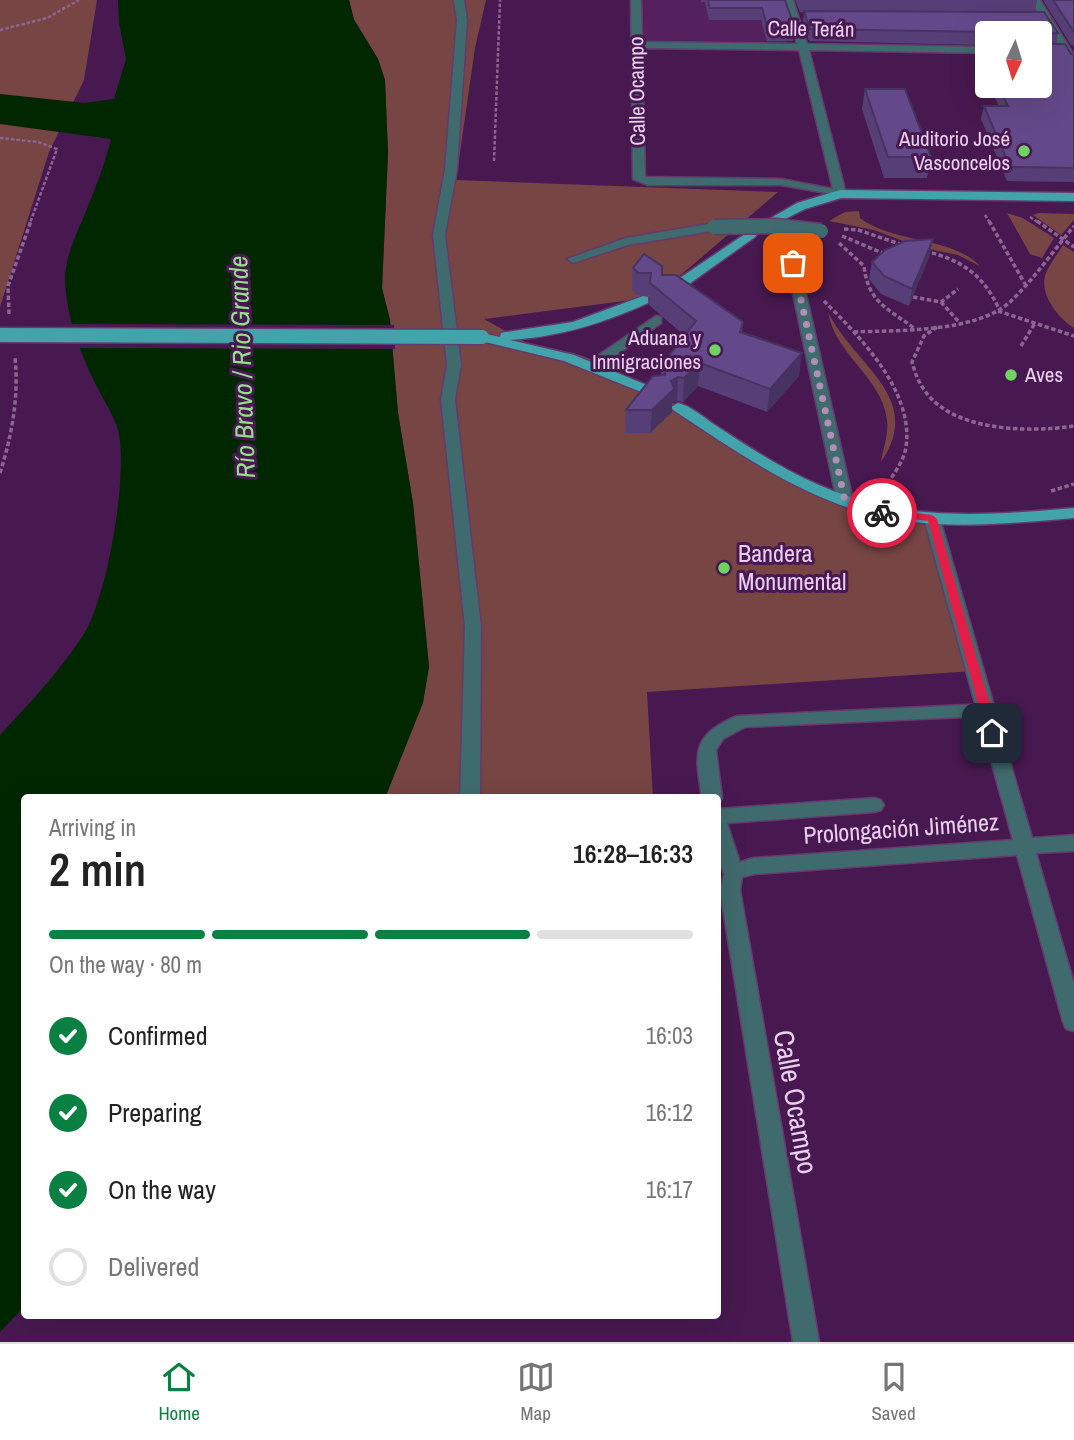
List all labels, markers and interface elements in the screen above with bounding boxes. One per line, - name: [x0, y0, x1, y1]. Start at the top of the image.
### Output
- street label: Calle Terán: [767, 13, 855, 44]
- north arrow: [975, 21, 1052, 98]
- map controls: [975, 21, 1052, 98]
- street label: Calle Ocampo: [621, 36, 652, 146]
- place label: Auditorio José Vasconcelos: [898, 124, 1010, 177]
- marker: Auditorio José Vasconcelos: [1016, 143, 1032, 159]
- pin: [763, 233, 823, 293]
- icon: bag: [774, 244, 812, 282]
- water label: Río Bravo / Rio Grande: [220, 255, 263, 479]
- place label: Aduana y Inmigraciones: [592, 323, 701, 376]
- marker: Aduana y Inmigraciones: [707, 342, 723, 358]
- place label: Aves: [1024, 360, 1063, 389]
- marker: Aves: [1003, 367, 1019, 383]
- courier: [847, 478, 917, 548]
- icon: bike: [863, 494, 901, 532]
- place label: Bandera Monumental: [738, 537, 846, 597]
- marker: Bandera Monumental: [716, 560, 732, 576]
- pin: [962, 703, 1022, 763]
- icon: home: [973, 714, 1011, 752]
- street label: Prolongación Jiménez: [802, 805, 1000, 851]
- text: Arriving in: [49, 812, 136, 843]
- text: 16:28–16:33: [573, 836, 693, 871]
- text: 2 min: [49, 838, 146, 900]
- text: On the way · 80 m: [49, 949, 202, 980]
- icon: check: [49, 1017, 87, 1055]
- text: Confirmed: [108, 1018, 208, 1053]
- text: 16:03: [646, 1020, 693, 1051]
- street label: Calle Ocampo: [765, 1027, 827, 1177]
- icon: check: [49, 1094, 87, 1132]
- text: Preparing: [108, 1095, 202, 1130]
- text: 16:12: [646, 1097, 693, 1128]
- icon: check: [49, 1171, 87, 1209]
- text: On the way: [108, 1172, 216, 1207]
- text: 16:17: [646, 1174, 693, 1205]
- text: Delivered: [108, 1249, 199, 1284]
- tab: Home: [158, 1358, 200, 1426]
- tab: Map: [517, 1358, 555, 1426]
- tab: Saved: [871, 1358, 916, 1426]

